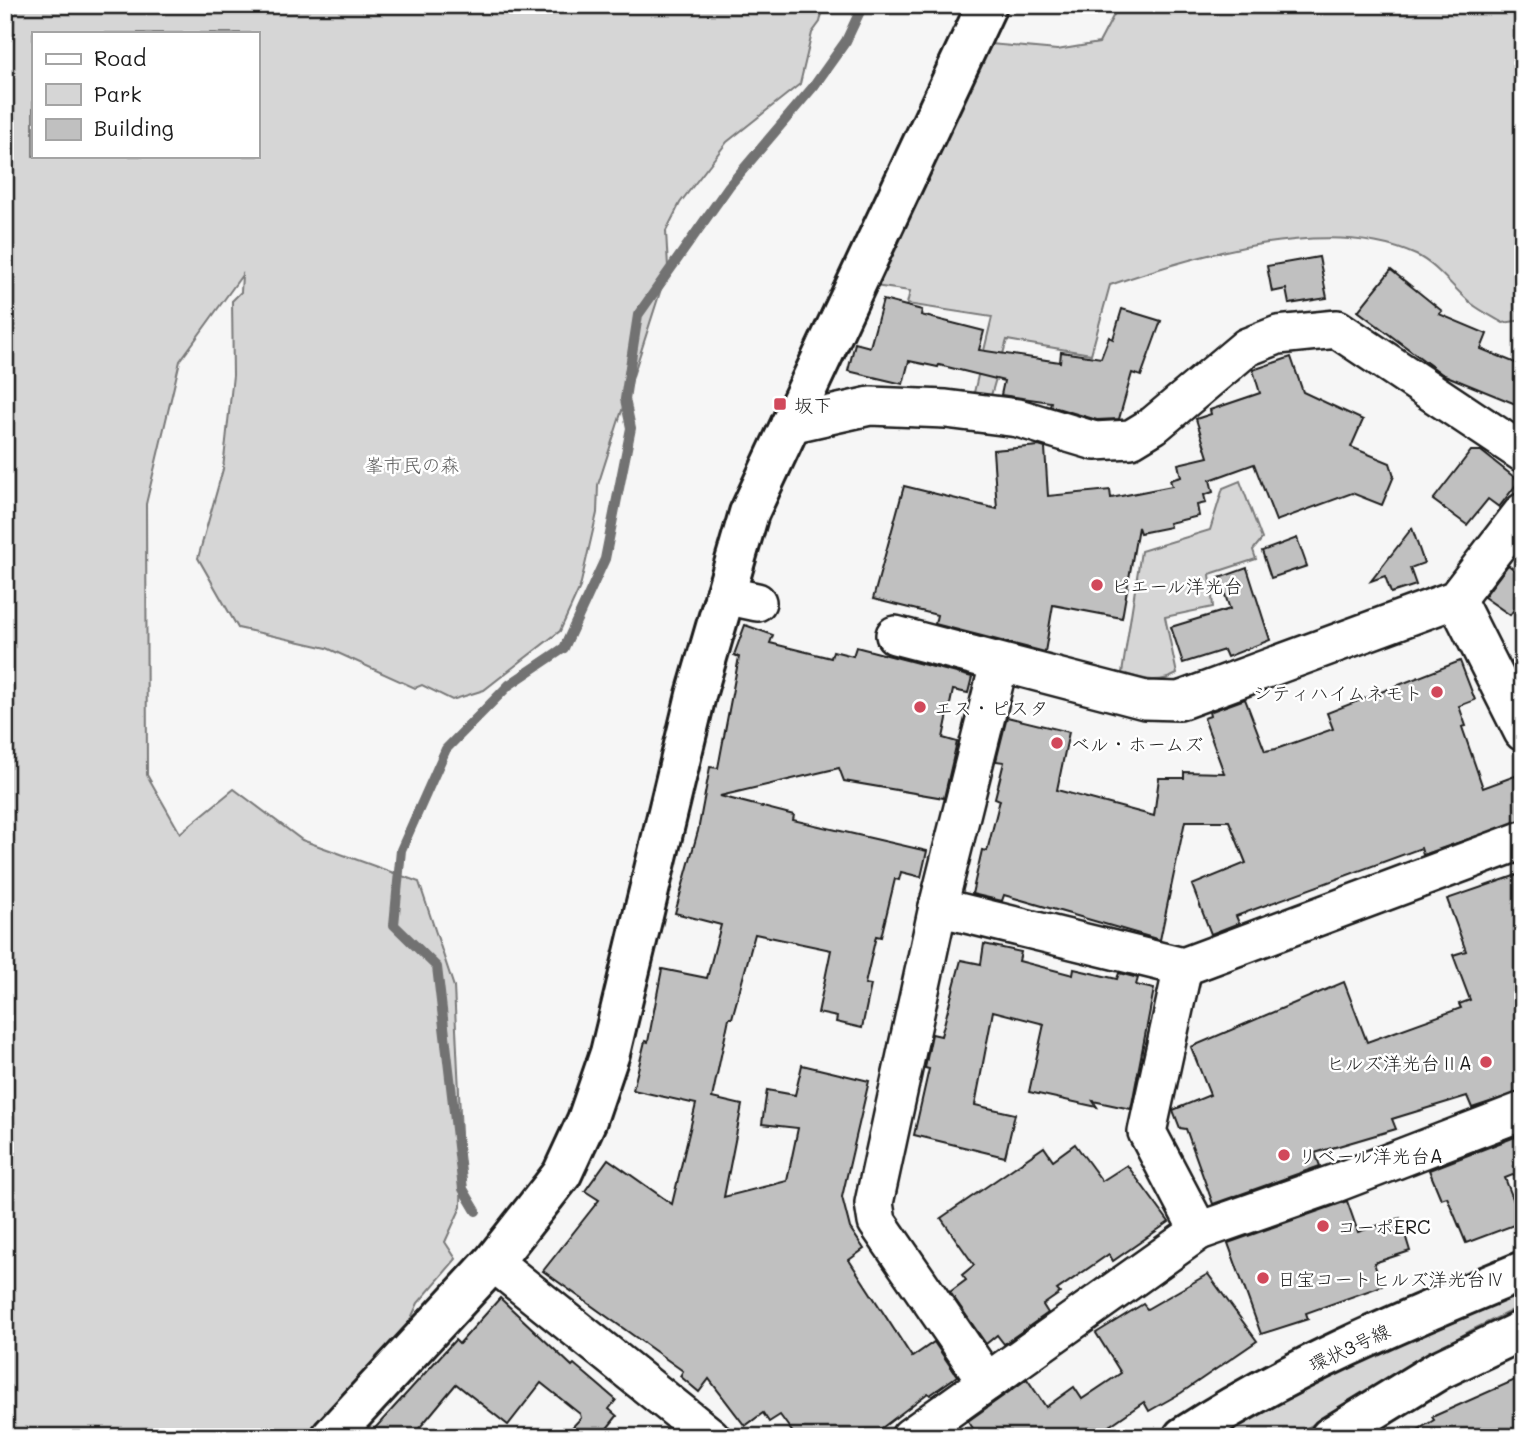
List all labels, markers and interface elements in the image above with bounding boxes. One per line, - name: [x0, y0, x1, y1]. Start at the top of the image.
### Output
- legend: [32, 32, 259, 158]
- text: Road: [94, 44, 146, 71]
- text: Park: [94, 80, 142, 107]
- text: Building: [94, 114, 174, 141]
- place label: 坂下: [794, 392, 832, 417]
- marker: 坂下: [772, 396, 788, 412]
- park label: 峯市民の森: [364, 452, 460, 477]
- place label: ピエール洋光台: [1111, 573, 1243, 598]
- marker: ピエール洋光台: [1089, 577, 1105, 593]
- place label: シティハイムネモト: [1253, 680, 1423, 705]
- marker: シティハイムネモト: [1429, 684, 1445, 700]
- place label: エス・ピスタ: [934, 695, 1048, 720]
- marker: エス・ピスタ: [912, 699, 928, 715]
- place label: ベル・ホームズ: [1071, 731, 1203, 756]
- marker: ベル・ホームズ: [1049, 735, 1065, 751]
- place label: ヒルズ洋光台ⅡA: [1326, 1050, 1472, 1075]
- marker: ヒルズ洋光台ⅡA: [1478, 1054, 1494, 1070]
- place label: リベール洋光台A: [1298, 1143, 1443, 1168]
- marker: リベール洋光台A: [1276, 1147, 1292, 1163]
- place label: コーポERC: [1337, 1214, 1431, 1239]
- marker: コーポERC: [1315, 1218, 1331, 1234]
- place label: 日宝コートヒルズ洋光台Ⅳ: [1277, 1266, 1505, 1291]
- marker: 日宝コートヒルズ洋光台Ⅳ: [1255, 1270, 1271, 1286]
- street label: 環状3号線: [1304, 1317, 1394, 1377]

